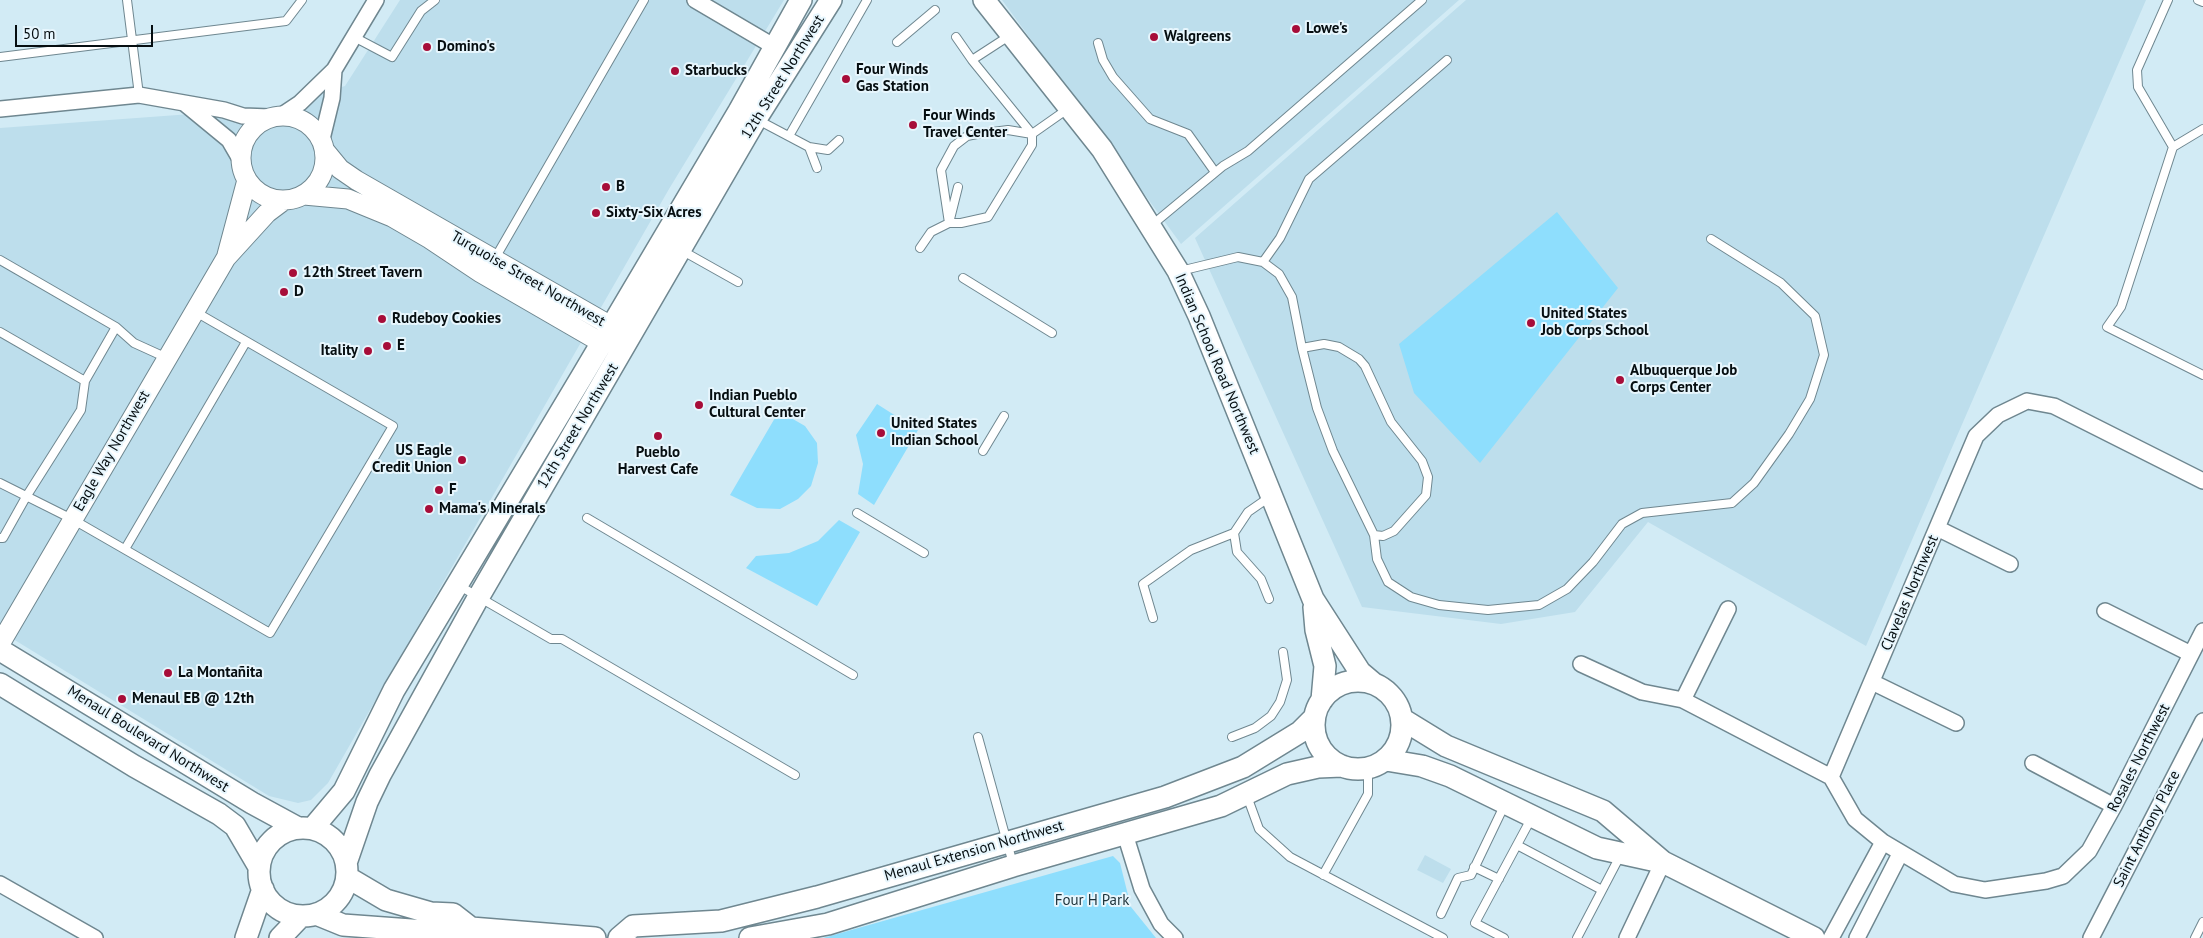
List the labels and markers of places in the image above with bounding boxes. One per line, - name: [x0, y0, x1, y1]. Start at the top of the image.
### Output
- place label: Lowe's: [1306, 20, 1348, 38]
- marker: Lowe's: [1290, 23, 1302, 35]
- place label: Walgreens: [1164, 28, 1231, 46]
- marker: Walgreens: [1148, 31, 1160, 43]
- place label: Domino's: [437, 38, 495, 56]
- marker: Domino's: [421, 41, 433, 53]
- place label: Four Winds Gas Station: [856, 61, 929, 96]
- place label: Starbucks: [685, 62, 747, 80]
- marker: Starbucks: [669, 65, 681, 77]
- marker: Four Winds Gas Station: [840, 73, 852, 85]
- place label: Four Winds Travel Center: [923, 107, 1007, 142]
- marker: Four Winds Travel Center: [907, 119, 919, 131]
- place label: B: [616, 178, 625, 196]
- marker: B: [600, 181, 612, 193]
- place label: Sixty-Six Acres: [606, 204, 701, 222]
- marker: Sixty-Six Acres: [590, 207, 602, 219]
- place label: 12th Street Tavern: [303, 264, 422, 282]
- marker: 12th Street Tavern: [287, 267, 299, 279]
- place label: D: [294, 283, 304, 301]
- marker: D: [278, 286, 290, 298]
- place label: United States Job Corps School: [1541, 305, 1648, 340]
- place label: Rudeboy Cookies: [392, 310, 501, 328]
- marker: Rudeboy Cookies: [376, 313, 388, 325]
- marker: United States Job Corps School: [1525, 317, 1537, 329]
- place label: E: [397, 337, 405, 355]
- marker: E: [381, 340, 393, 352]
- place label: Itality: [321, 342, 358, 360]
- marker: Itality: [362, 345, 374, 357]
- place label: Albuquerque Job Corps Center: [1630, 362, 1737, 397]
- marker: Albuquerque Job Corps Center: [1614, 374, 1626, 386]
- place label: Indian Pueblo Cultural Center: [709, 387, 806, 422]
- marker: Indian Pueblo Cultural Center: [693, 399, 705, 411]
- place label: United States Indian School: [891, 415, 978, 450]
- marker: United States Indian School: [875, 427, 887, 439]
- marker: Pueblo Harvest Cafe: [652, 430, 664, 442]
- place label: US Eagle Credit Union: [372, 442, 452, 477]
- place label: Pueblo Harvest Cafe: [618, 444, 698, 479]
- marker: US Eagle Credit Union: [456, 454, 468, 466]
- place label: F: [449, 481, 457, 499]
- marker: F: [433, 484, 445, 496]
- place label: Mama's Minerals: [439, 500, 545, 518]
- marker: Mama's Minerals: [423, 503, 435, 515]
- place label: La Montañita: [178, 664, 263, 682]
- marker: La Montañita: [162, 667, 174, 679]
- place label: Menaul EB @ 12th: [132, 690, 254, 708]
- marker: Menaul EB @ 12th: [116, 693, 128, 705]

